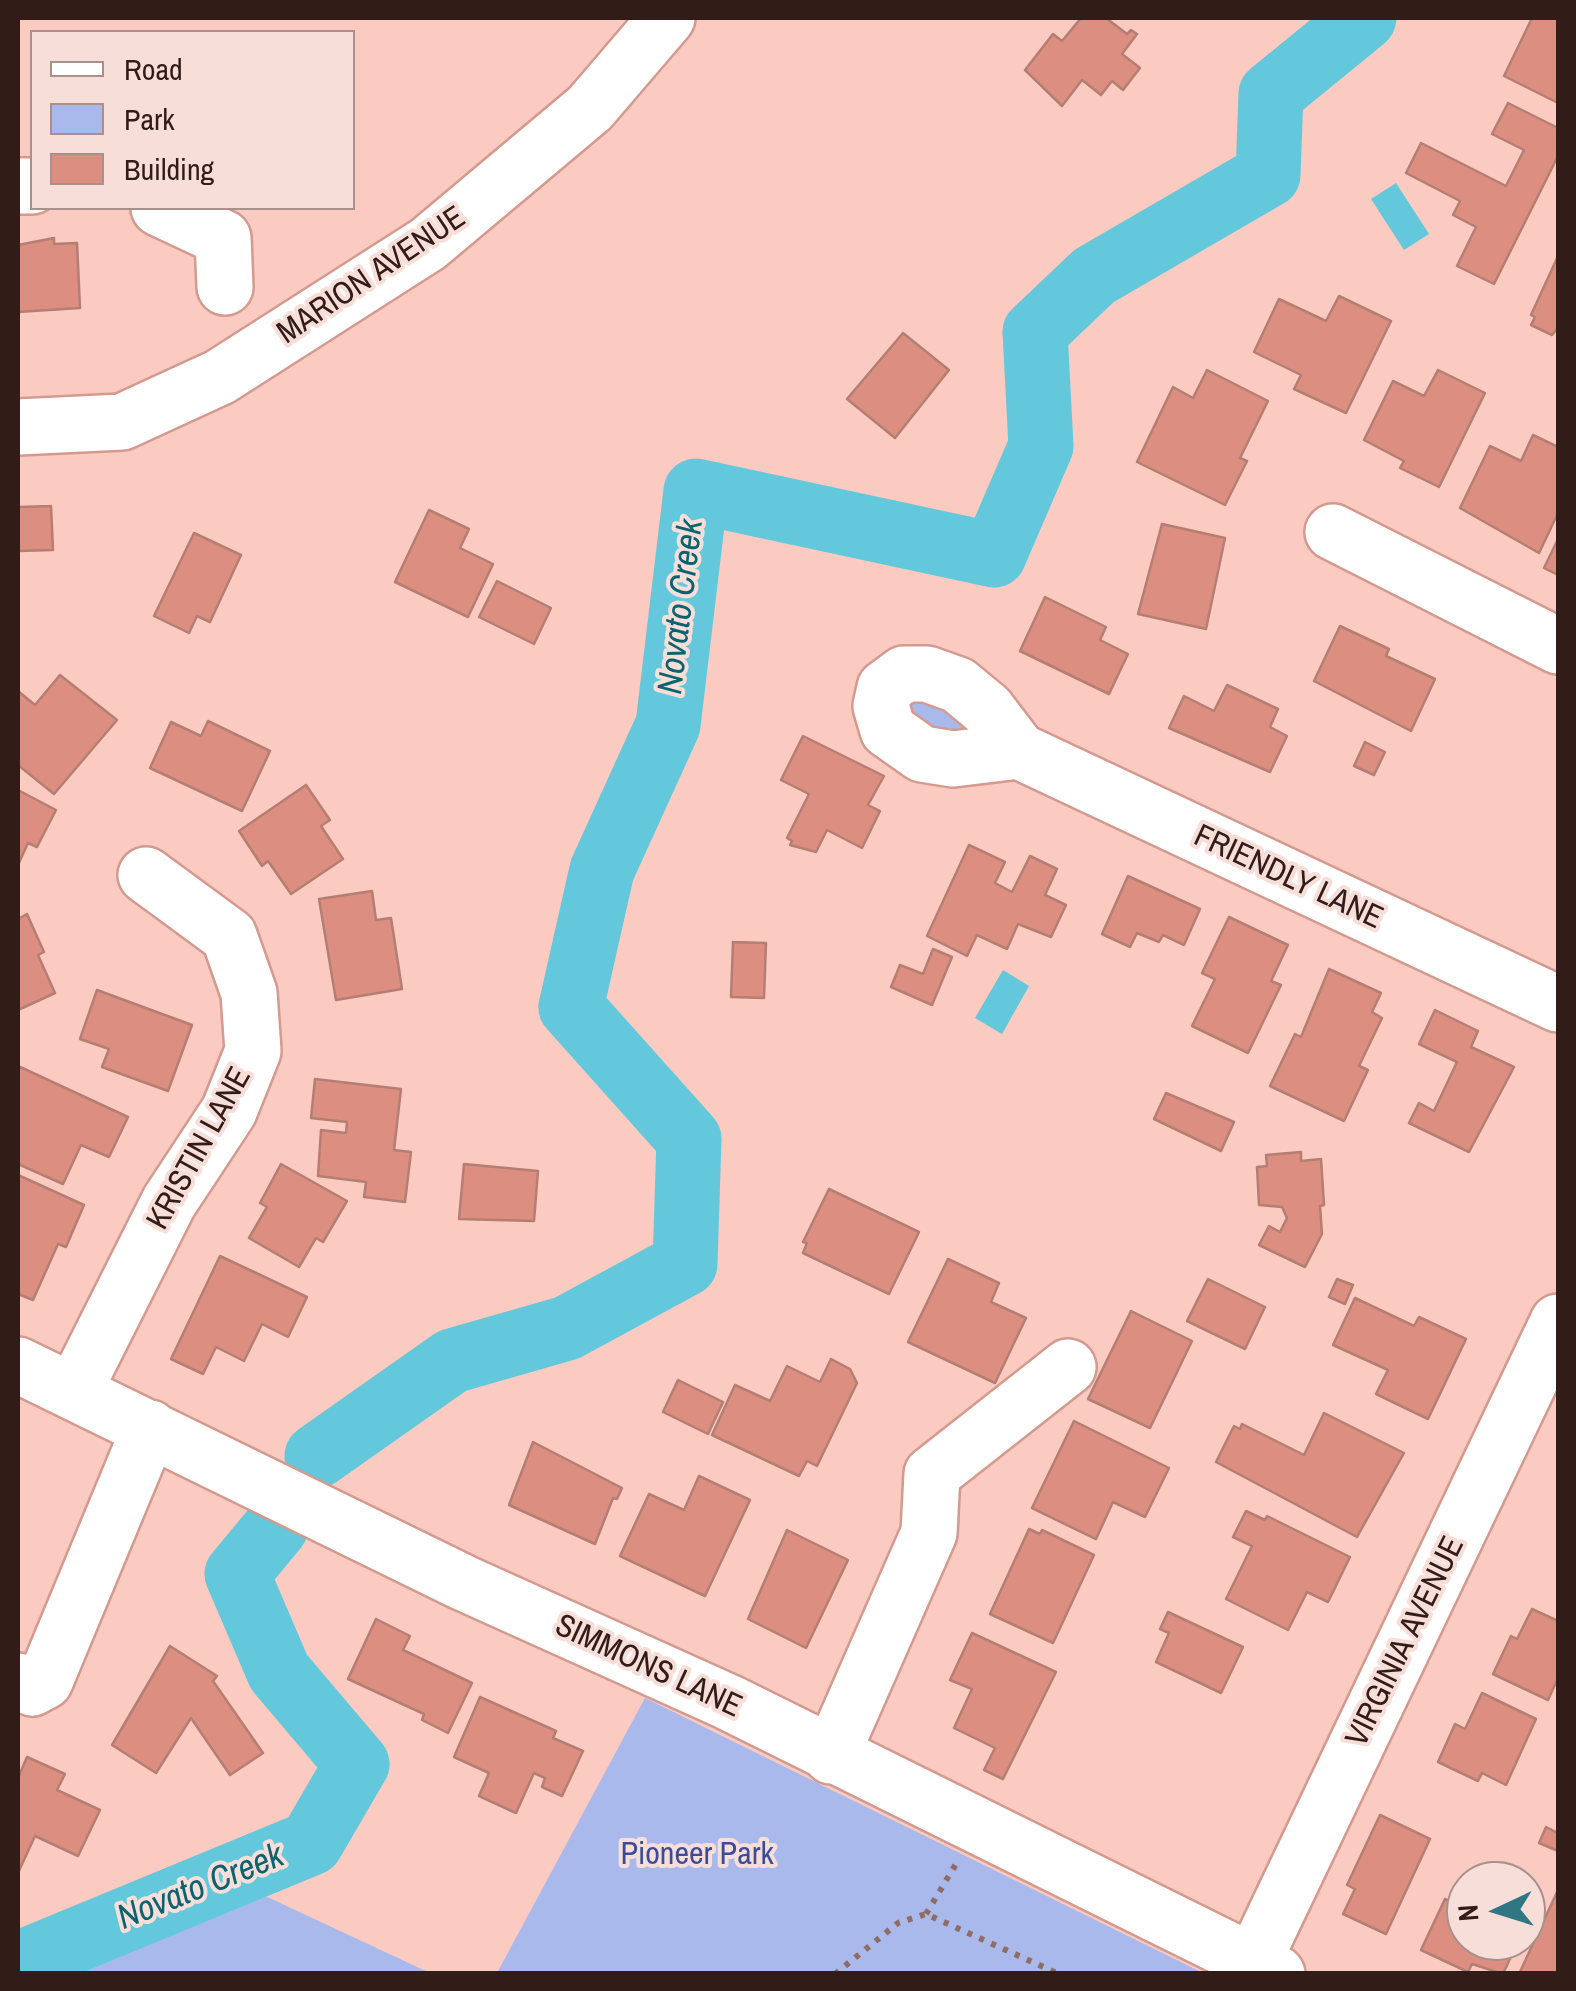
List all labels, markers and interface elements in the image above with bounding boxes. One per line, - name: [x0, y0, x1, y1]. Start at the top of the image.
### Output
- legend: [30, 30, 355, 210]
- text: Road: [124, 49, 183, 89]
- text: Park: [124, 99, 175, 139]
- text: Building: [124, 149, 214, 189]
- street label: MARION AVENUE: [271, 199, 473, 353]
- water label: Novato Creek: [650, 517, 714, 697]
- street label: FRIENDLY LANE: [1188, 818, 1388, 938]
- street label: KRISTIN LANE: [140, 1061, 260, 1237]
- street label: VIRGINIA AVENUE: [1339, 1531, 1473, 1753]
- street label: SIMMONS LANE: [549, 1607, 747, 1727]
- water label: Novato Creek: [112, 1836, 290, 1940]
- park label: Pioneer Park: [620, 1836, 774, 1874]
- north arrow: [1446, 1861, 1546, 1961]
- text: N: [1449, 1903, 1488, 1923]

